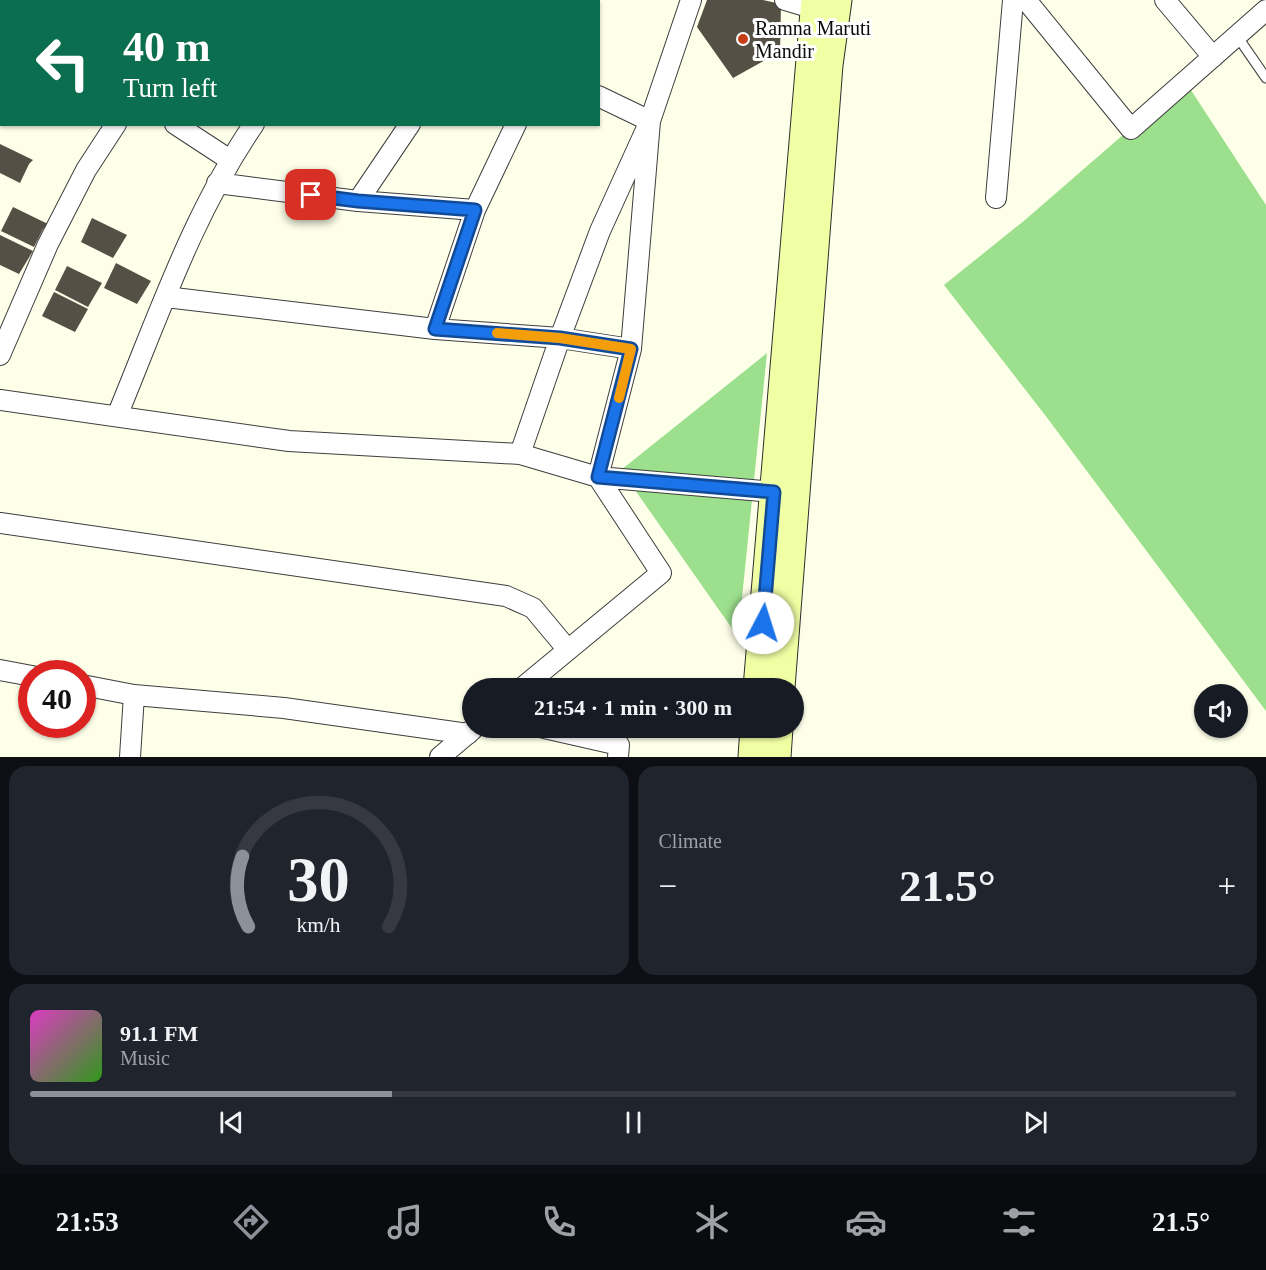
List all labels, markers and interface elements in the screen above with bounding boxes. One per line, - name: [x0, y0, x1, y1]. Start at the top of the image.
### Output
- place label: Ramna Maruti Mandir: [755, 17, 872, 62]
- icon: left: [24, 24, 102, 102]
- text: 40 m: [123, 24, 211, 70]
- marker: Ramna Maruti Mandir: [736, 32, 750, 46]
- text: Turn left: [123, 73, 217, 103]
- pin: [285, 169, 336, 220]
- icon: arrive: [294, 178, 327, 211]
- position arrow: [731, 591, 795, 655]
- speed limit sign: 40: [18, 660, 96, 738]
- map controls: [1194, 684, 1248, 738]
- button: sound: [1194, 684, 1248, 738]
- text: 21:54 · 1 min · 300 m: [534, 695, 732, 720]
- text: Climate: [659, 830, 722, 852]
- text: 30: [288, 845, 350, 914]
- text: 21.5°: [899, 861, 996, 911]
- text: −: [659, 868, 677, 904]
- text: +: [1217, 868, 1236, 904]
- text: km/h: [297, 914, 341, 938]
- text: 91.1 FM: [120, 1021, 198, 1046]
- text: Music: [120, 1047, 170, 1069]
- icon: previous: [215, 1106, 248, 1139]
- icon: pause: [617, 1106, 650, 1139]
- icon: next: [1019, 1106, 1052, 1139]
- icon: directions: [230, 1201, 272, 1243]
- icon: music: [384, 1201, 426, 1243]
- icon: phone: [538, 1201, 580, 1243]
- icon: climate: [691, 1201, 733, 1243]
- icon: car: [845, 1201, 887, 1243]
- icon: filters: [998, 1201, 1040, 1243]
- text: 21:53: [56, 1207, 119, 1237]
- text: 21.5°: [1152, 1207, 1210, 1237]

